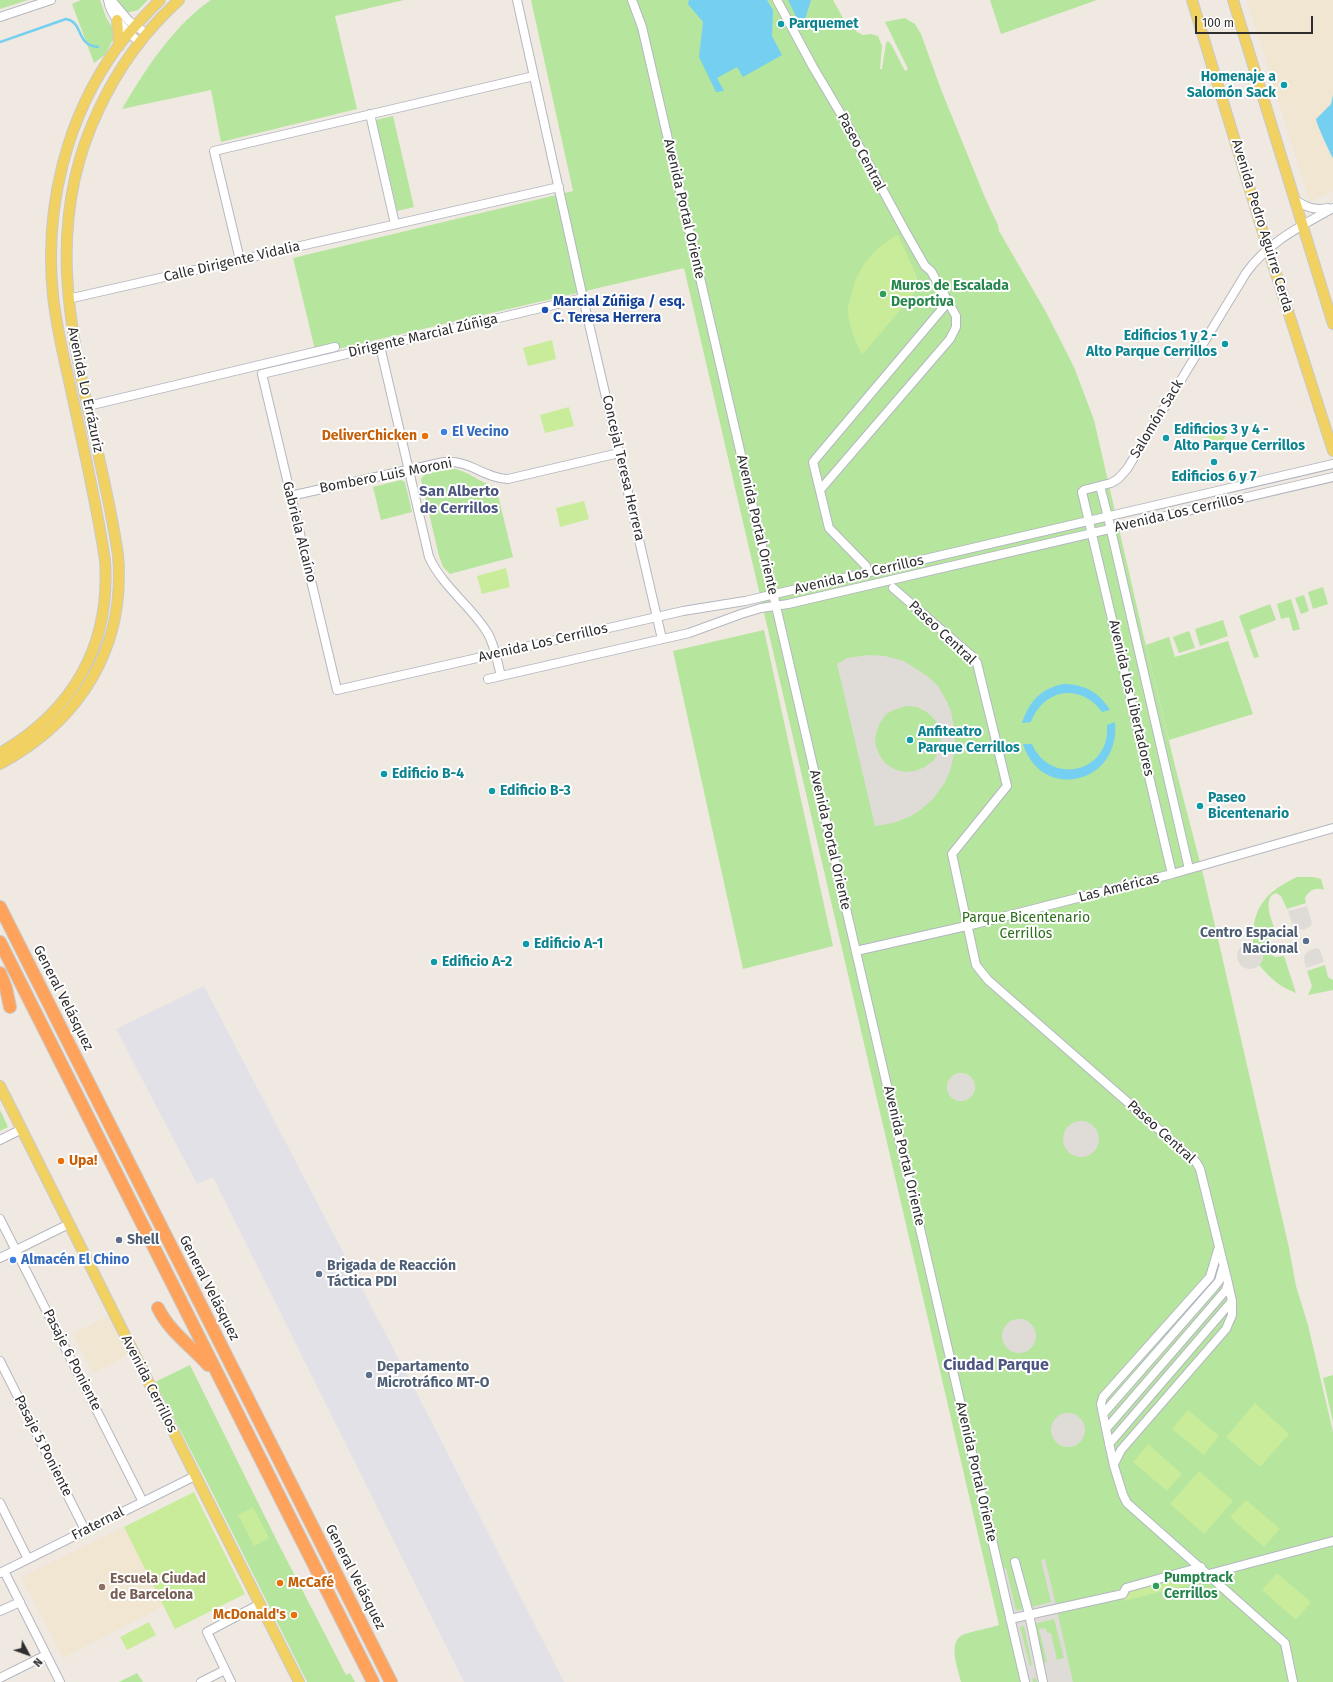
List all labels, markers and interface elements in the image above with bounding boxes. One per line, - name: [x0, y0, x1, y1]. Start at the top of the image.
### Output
- scale bar: [1197, 8, 1315, 34]
- place label: Parquemet: [789, 16, 859, 32]
- text: 100 m: [1202, 16, 1234, 30]
- marker: Parquemet: [776, 19, 786, 29]
- place label: Homenaje a Salomón Sack: [1187, 69, 1276, 102]
- marker: Homenaje a Salomón Sack: [1279, 80, 1289, 90]
- street label: Paseo Central: [833, 110, 889, 194]
- street label: Avenida Portal Oriente: [660, 137, 708, 281]
- street label: Avenida Pedro Aguirre Cerda: [1228, 137, 1296, 315]
- street label: Calle Dirigente Vidalia: [162, 238, 302, 286]
- place label: Muros de Escalada Deportiva: [891, 278, 1009, 310]
- marker: Muros de Escalada Deportiva: [878, 289, 888, 299]
- place label: Marcial Zúñiga / esq. C. Teresa Herrera: [553, 294, 685, 326]
- marker: Marcial Zúñiga / esq. C. Teresa Herrera: [540, 305, 550, 315]
- street label: Dirigente Marcial Zúñiga: [347, 311, 499, 361]
- street label: Avenida Lo Errázuriz: [64, 326, 106, 454]
- place label: Edificios 1 y 2 - Alto Parque Cerrillos: [1086, 328, 1217, 360]
- marker: Edificios 1 y 2 - Alto Parque Cerrillos: [1220, 339, 1230, 349]
- street label: Salomón Sack: [1127, 377, 1187, 461]
- street label: Concejal Teresa Herrera: [598, 393, 648, 543]
- place label: Edificios 3 y 4 - Alto Parque Cerrillos: [1174, 422, 1305, 454]
- place label: El Vecino: [452, 424, 509, 440]
- marker: El Vecino: [439, 427, 449, 437]
- place label: DeliverChicken: [322, 428, 417, 444]
- marker: DeliverChicken: [420, 431, 430, 441]
- marker: Edificios 3 y 4 - Alto Parque Cerrillos: [1161, 433, 1171, 443]
- street label: Avenida Portal Oriente: [733, 453, 781, 597]
- street label: Bombero Luis Moroni: [318, 455, 454, 497]
- marker: Edificios 6 y 7: [1209, 457, 1219, 467]
- place label: Edificios 6 y 7: [1171, 469, 1257, 485]
- street label: Gabriela Alcaíno: [278, 480, 320, 584]
- district label: San Alberto de Cerrillos: [419, 483, 499, 518]
- street label: Avenida Los Cerrillos: [1113, 490, 1245, 536]
- street label: Avenida Los Cerrillos: [793, 552, 925, 598]
- street label: Paseo Central: [905, 598, 979, 668]
- street label: Avenida Los Libertadores: [1105, 618, 1157, 778]
- street label: Avenida Los Cerrillos: [477, 620, 609, 666]
- place label: Anfiteatro Parque Cerrillos: [918, 724, 1020, 756]
- marker: Anfiteatro Parque Cerrillos: [905, 735, 915, 745]
- place label: Edificio B-4: [392, 766, 464, 782]
- street label: Avenida Portal Oriente: [806, 768, 854, 912]
- marker: Edificio B-4: [379, 769, 389, 779]
- place label: Edificio B-3: [500, 783, 571, 799]
- marker: Edificio B-3: [487, 786, 497, 796]
- place label: Paseo Bicentenario: [1208, 790, 1289, 822]
- marker: Paseo Bicentenario: [1195, 801, 1205, 811]
- street label: Las Américas: [1077, 870, 1161, 906]
- park label: Parque Bicentenario Cerrillos: [962, 910, 1090, 942]
- place label: Centro Espacial Nacional: [1200, 925, 1298, 958]
- place label: Edificio A-1: [534, 936, 603, 952]
- marker: Centro Espacial Nacional: [1301, 936, 1311, 946]
- marker: Edificio A-1: [521, 939, 531, 949]
- street label: General Velásquez: [29, 943, 97, 1053]
- place label: Edificio A-2: [442, 954, 512, 970]
- marker: Edificio A-2: [429, 957, 439, 967]
- street label: Avenida Portal Oriente: [880, 1084, 928, 1228]
- street label: Paseo Central: [1123, 1097, 1199, 1167]
- place label: Upa!: [69, 1153, 97, 1169]
- marker: Upa!: [56, 1156, 66, 1166]
- place label: Shell: [127, 1232, 159, 1248]
- street label: General Velásquez: [175, 1233, 243, 1343]
- marker: Shell: [114, 1235, 124, 1245]
- place label: Almacén El Chino: [21, 1252, 129, 1268]
- marker: Almacén El Chino: [8, 1255, 18, 1265]
- place label: Brigada de Reacción Táctica PDI: [327, 1258, 456, 1290]
- marker: Brigada de Reacción Táctica PDI: [314, 1269, 324, 1279]
- street label: Pasaje 6 Poniente: [39, 1307, 105, 1413]
- street label: Avenida Cerrillos: [117, 1332, 181, 1436]
- district label: Ciudad Parque: [943, 1356, 1049, 1376]
- place label: Departamento Microtráfico MT-O: [377, 1359, 490, 1392]
- marker: Departamento Microtráfico MT-O: [364, 1370, 374, 1380]
- street label: Pasaje 5 Poniente: [10, 1393, 76, 1499]
- street label: Avenida Portal Oriente: [952, 1400, 1000, 1544]
- street label: Fraternal: [69, 1504, 127, 1544]
- street label: General Velásquez: [321, 1522, 389, 1632]
- place label: Pumptrack Cerrillos: [1164, 1570, 1233, 1602]
- place label: Escuela Ciudad de Barcelona: [110, 1571, 206, 1604]
- place label: McCafé: [288, 1575, 334, 1591]
- marker: McCafé: [275, 1578, 285, 1588]
- marker: Pumptrack Cerrillos: [1151, 1581, 1161, 1591]
- marker: Escuela Ciudad de Barcelona: [97, 1582, 107, 1592]
- place label: McDonald's: [213, 1607, 286, 1623]
- marker: McDonald's: [289, 1610, 299, 1620]
- north arrow: [8, 1634, 48, 1674]
- text: N: [30, 1655, 45, 1669]

